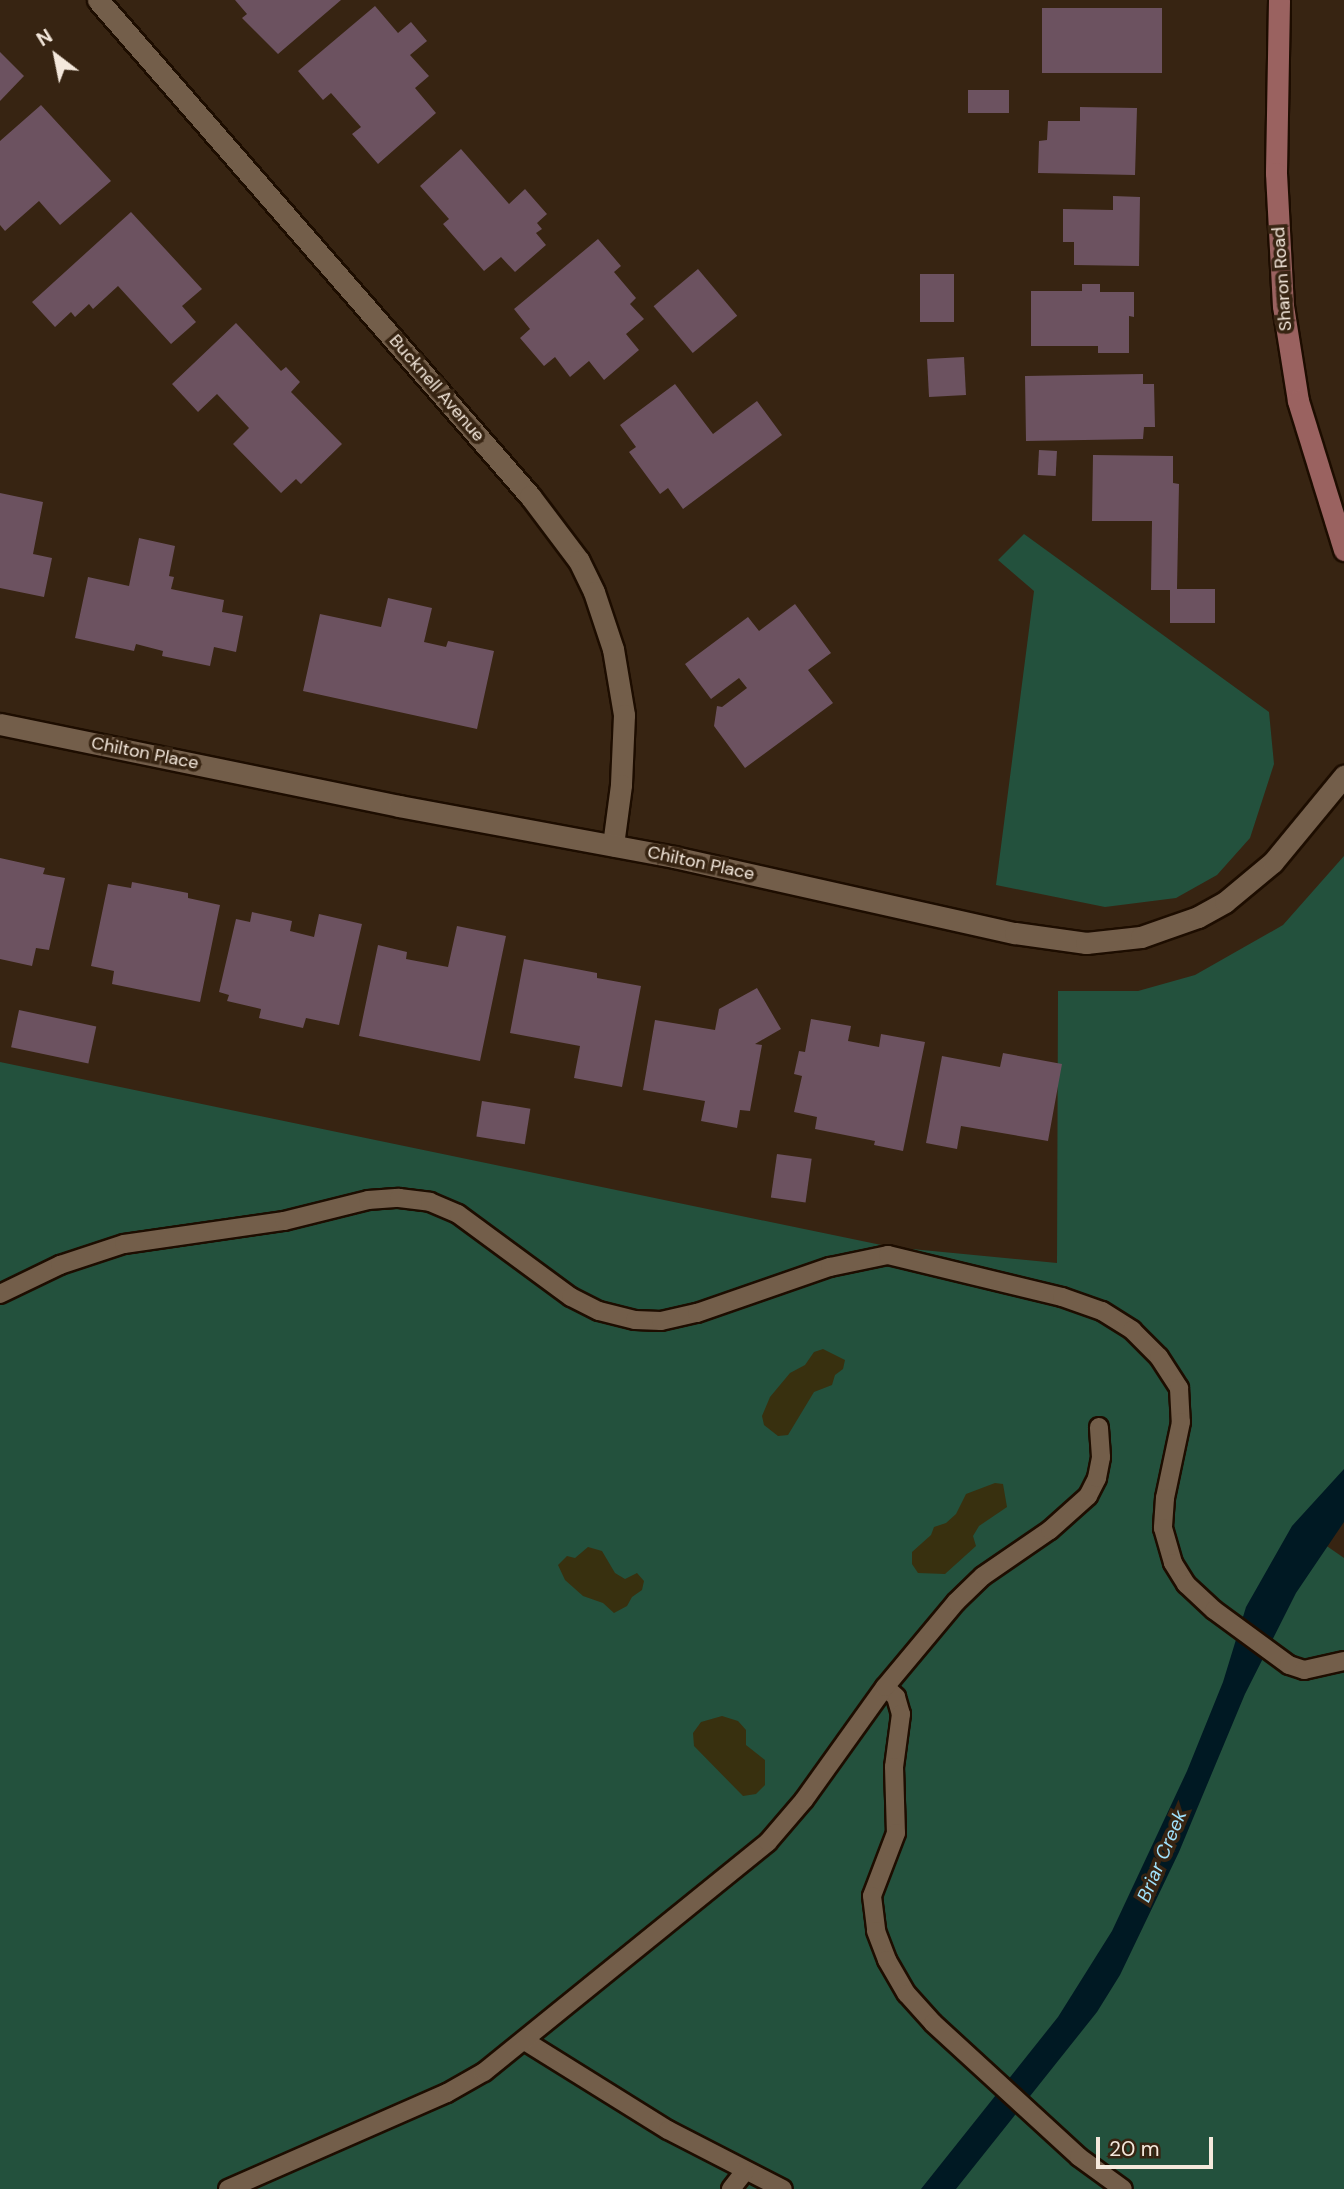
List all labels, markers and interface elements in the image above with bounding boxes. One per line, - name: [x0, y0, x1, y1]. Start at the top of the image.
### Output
- north arrow: [21, 21, 91, 91]
- text: N: [32, 23, 57, 52]
- street label: Sharon Road: [1268, 226, 1296, 332]
- street label: Bucknell Avenue: [385, 330, 489, 446]
- street label: Chilton Place: [89, 732, 201, 774]
- street label: Chilton Place: [645, 841, 757, 885]
- water label: Briar Creek: [1132, 1807, 1192, 1905]
- scale bar: [1099, 2122, 1216, 2166]
- text: 20 m: [1109, 2135, 1160, 2163]

